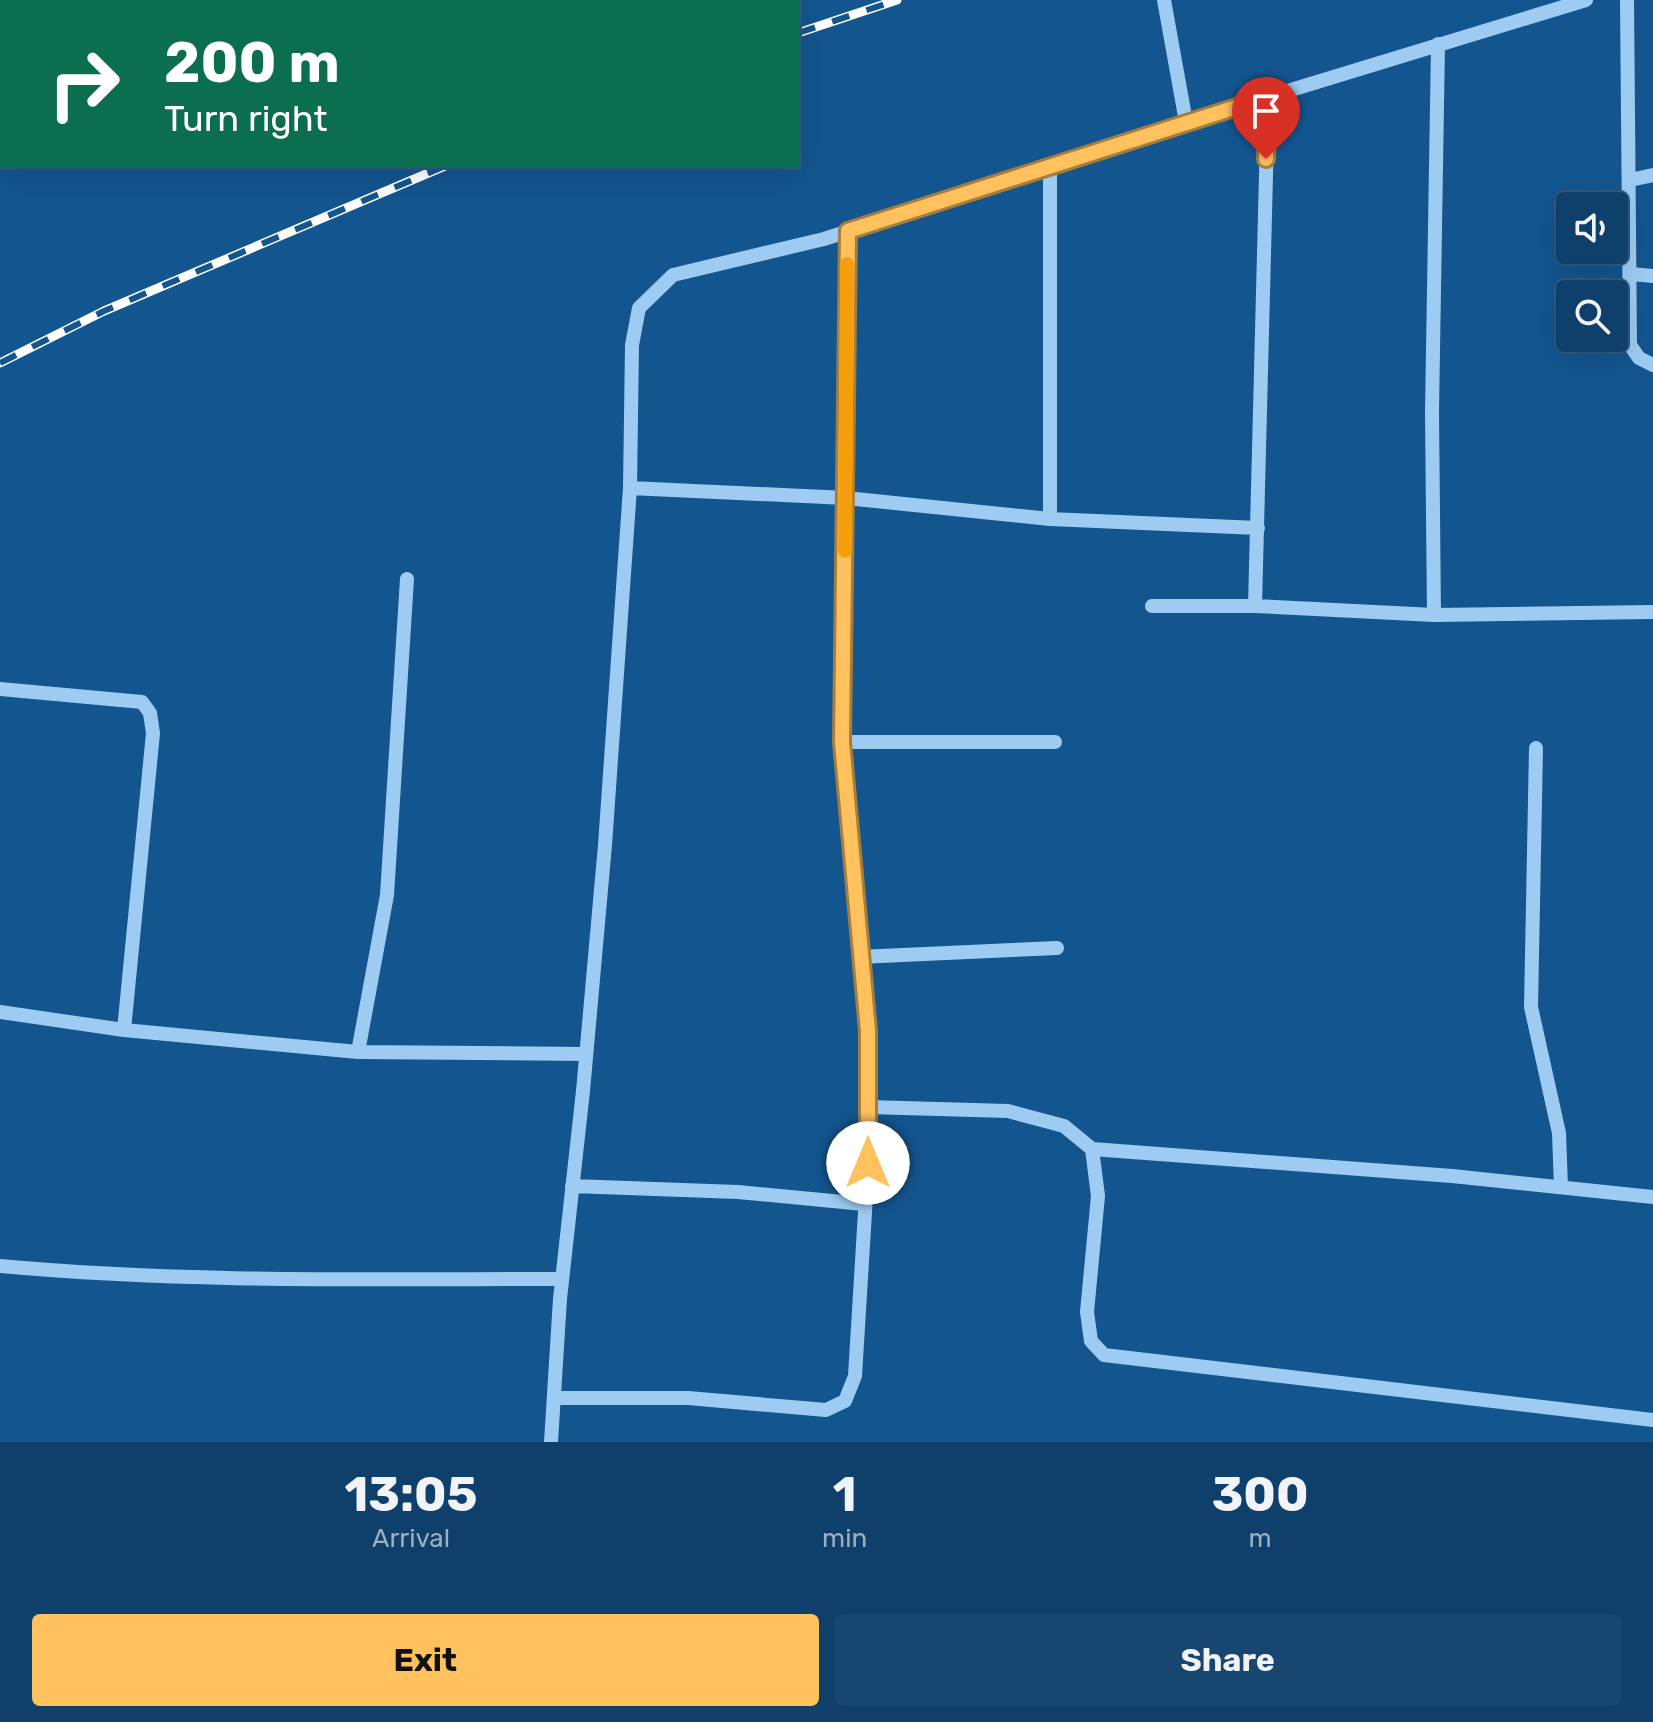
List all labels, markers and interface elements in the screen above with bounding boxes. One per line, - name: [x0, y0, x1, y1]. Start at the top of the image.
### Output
- text: 200 m: [164, 30, 340, 96]
- icon: right: [32, 32, 136, 136]
- pin: [1232, 77, 1300, 159]
- icon: arrive: [1244, 89, 1288, 133]
- text: Turn right: [164, 97, 328, 140]
- map controls: [1556, 192, 1628, 352]
- button: sound: [1556, 192, 1628, 264]
- button: search: [1556, 280, 1628, 352]
- position arrow: [826, 1121, 910, 1205]
- text: 13:05: [344, 1466, 478, 1523]
- text: 1: [833, 1466, 857, 1523]
- text: 300: [1212, 1466, 1309, 1523]
- text: Arrival: [372, 1523, 450, 1554]
- text: min: [822, 1523, 867, 1554]
- text: m: [1249, 1523, 1272, 1554]
- button: Exit: [32, 1614, 819, 1706]
- button: Share: [835, 1614, 1621, 1706]

